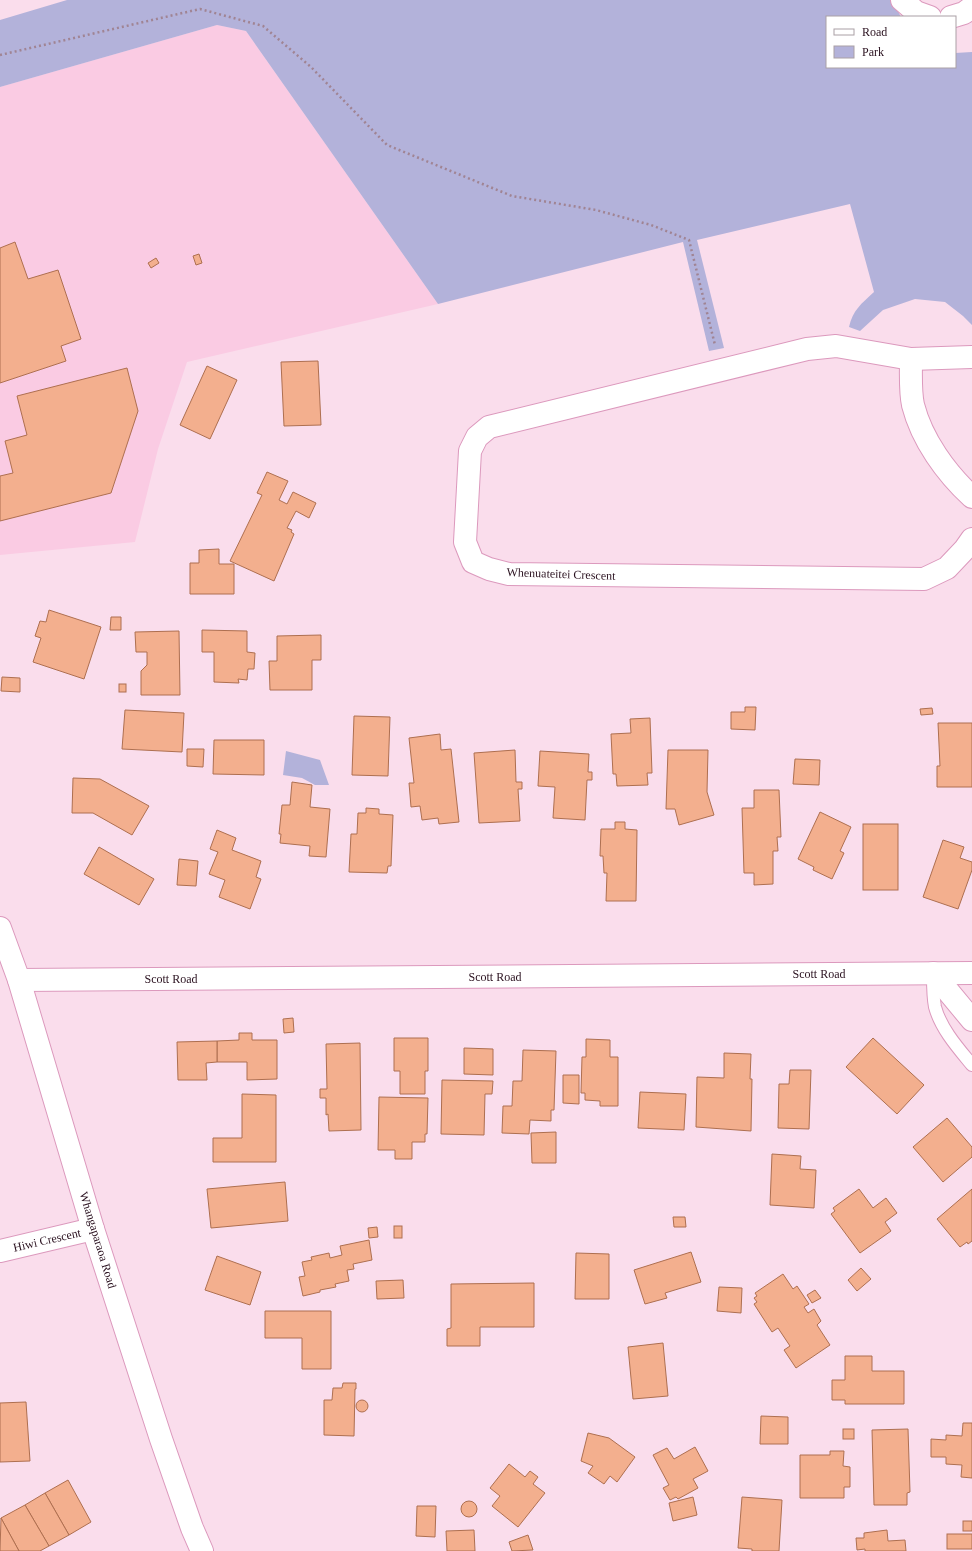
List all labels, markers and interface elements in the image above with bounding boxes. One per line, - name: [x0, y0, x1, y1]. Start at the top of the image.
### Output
- legend: [826, 16, 956, 68]
- text: Road: [862, 25, 887, 39]
- text: Park: [862, 45, 884, 59]
- street label: Whenuateitei Crescent: [506, 565, 616, 583]
- street label: Scott Road: [793, 967, 846, 981]
- street label: Scott Road: [469, 970, 522, 984]
- street label: Scott Road: [145, 972, 198, 986]
- street label: Whangaparaoa Road: [77, 1190, 119, 1290]
- street label: Hiwi Crescent: [12, 1225, 83, 1255]

